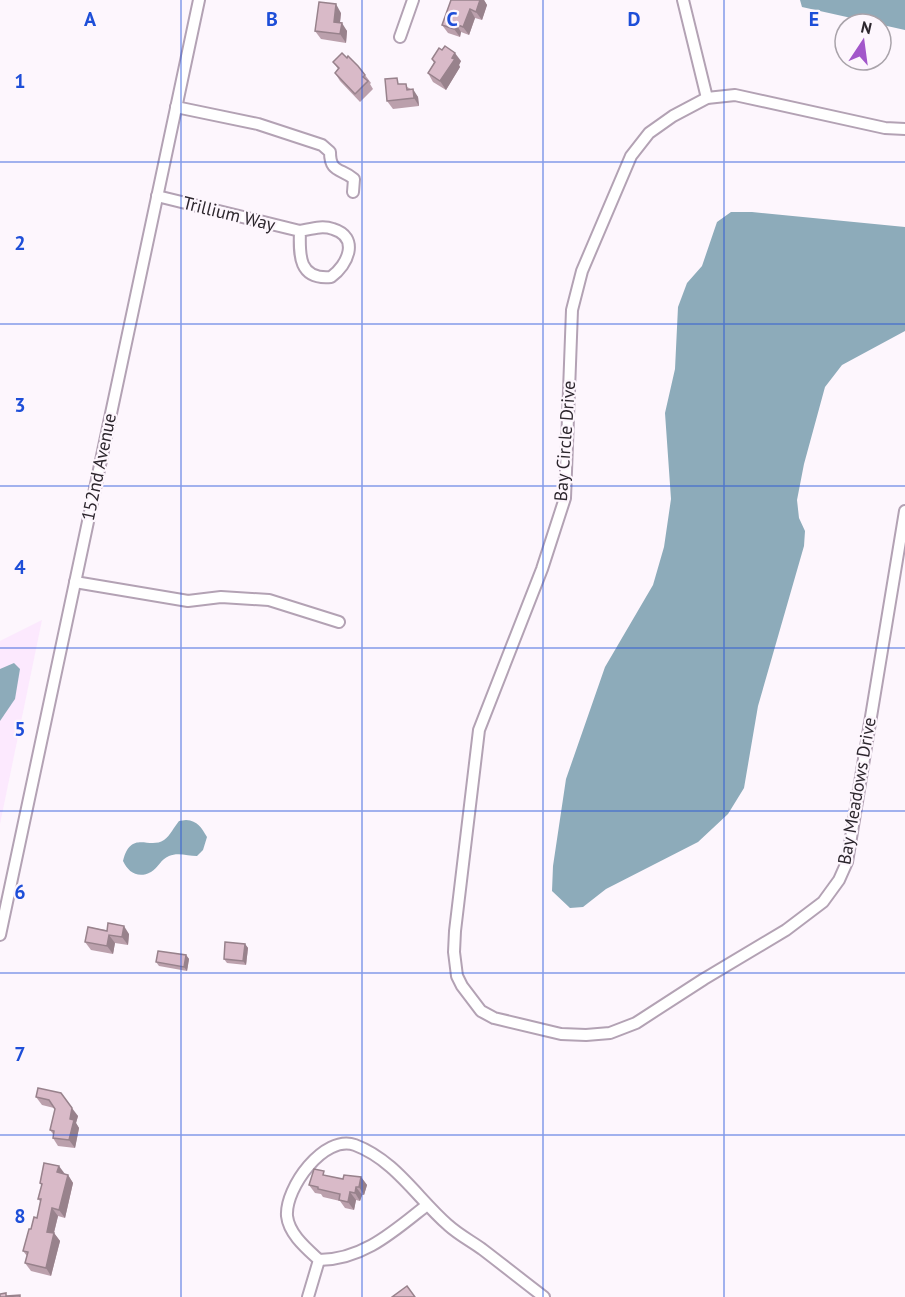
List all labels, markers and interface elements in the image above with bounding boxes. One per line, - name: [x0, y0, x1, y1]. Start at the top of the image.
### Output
- text: A: [84, 6, 97, 32]
- text: B: [266, 6, 278, 32]
- text: C: [446, 6, 458, 32]
- text: D: [628, 6, 641, 32]
- text: E: [809, 6, 819, 32]
- north arrow: [833, 12, 893, 72]
- text: N: [859, 16, 874, 38]
- text: 1: [14, 68, 26, 94]
- street label: Trillium Way: [180, 191, 278, 236]
- text: 2: [14, 230, 26, 256]
- street label: Bay Circle Drive: [549, 380, 580, 502]
- text: 3: [14, 392, 26, 418]
- street label: 152nd Avenue: [76, 411, 121, 523]
- text: 4: [14, 554, 26, 580]
- street label: Bay Meadows Drive: [832, 715, 881, 866]
- text: 5: [14, 716, 26, 742]
- text: 6: [14, 879, 26, 905]
- text: 7: [14, 1041, 26, 1067]
- text: 8: [14, 1203, 26, 1229]

